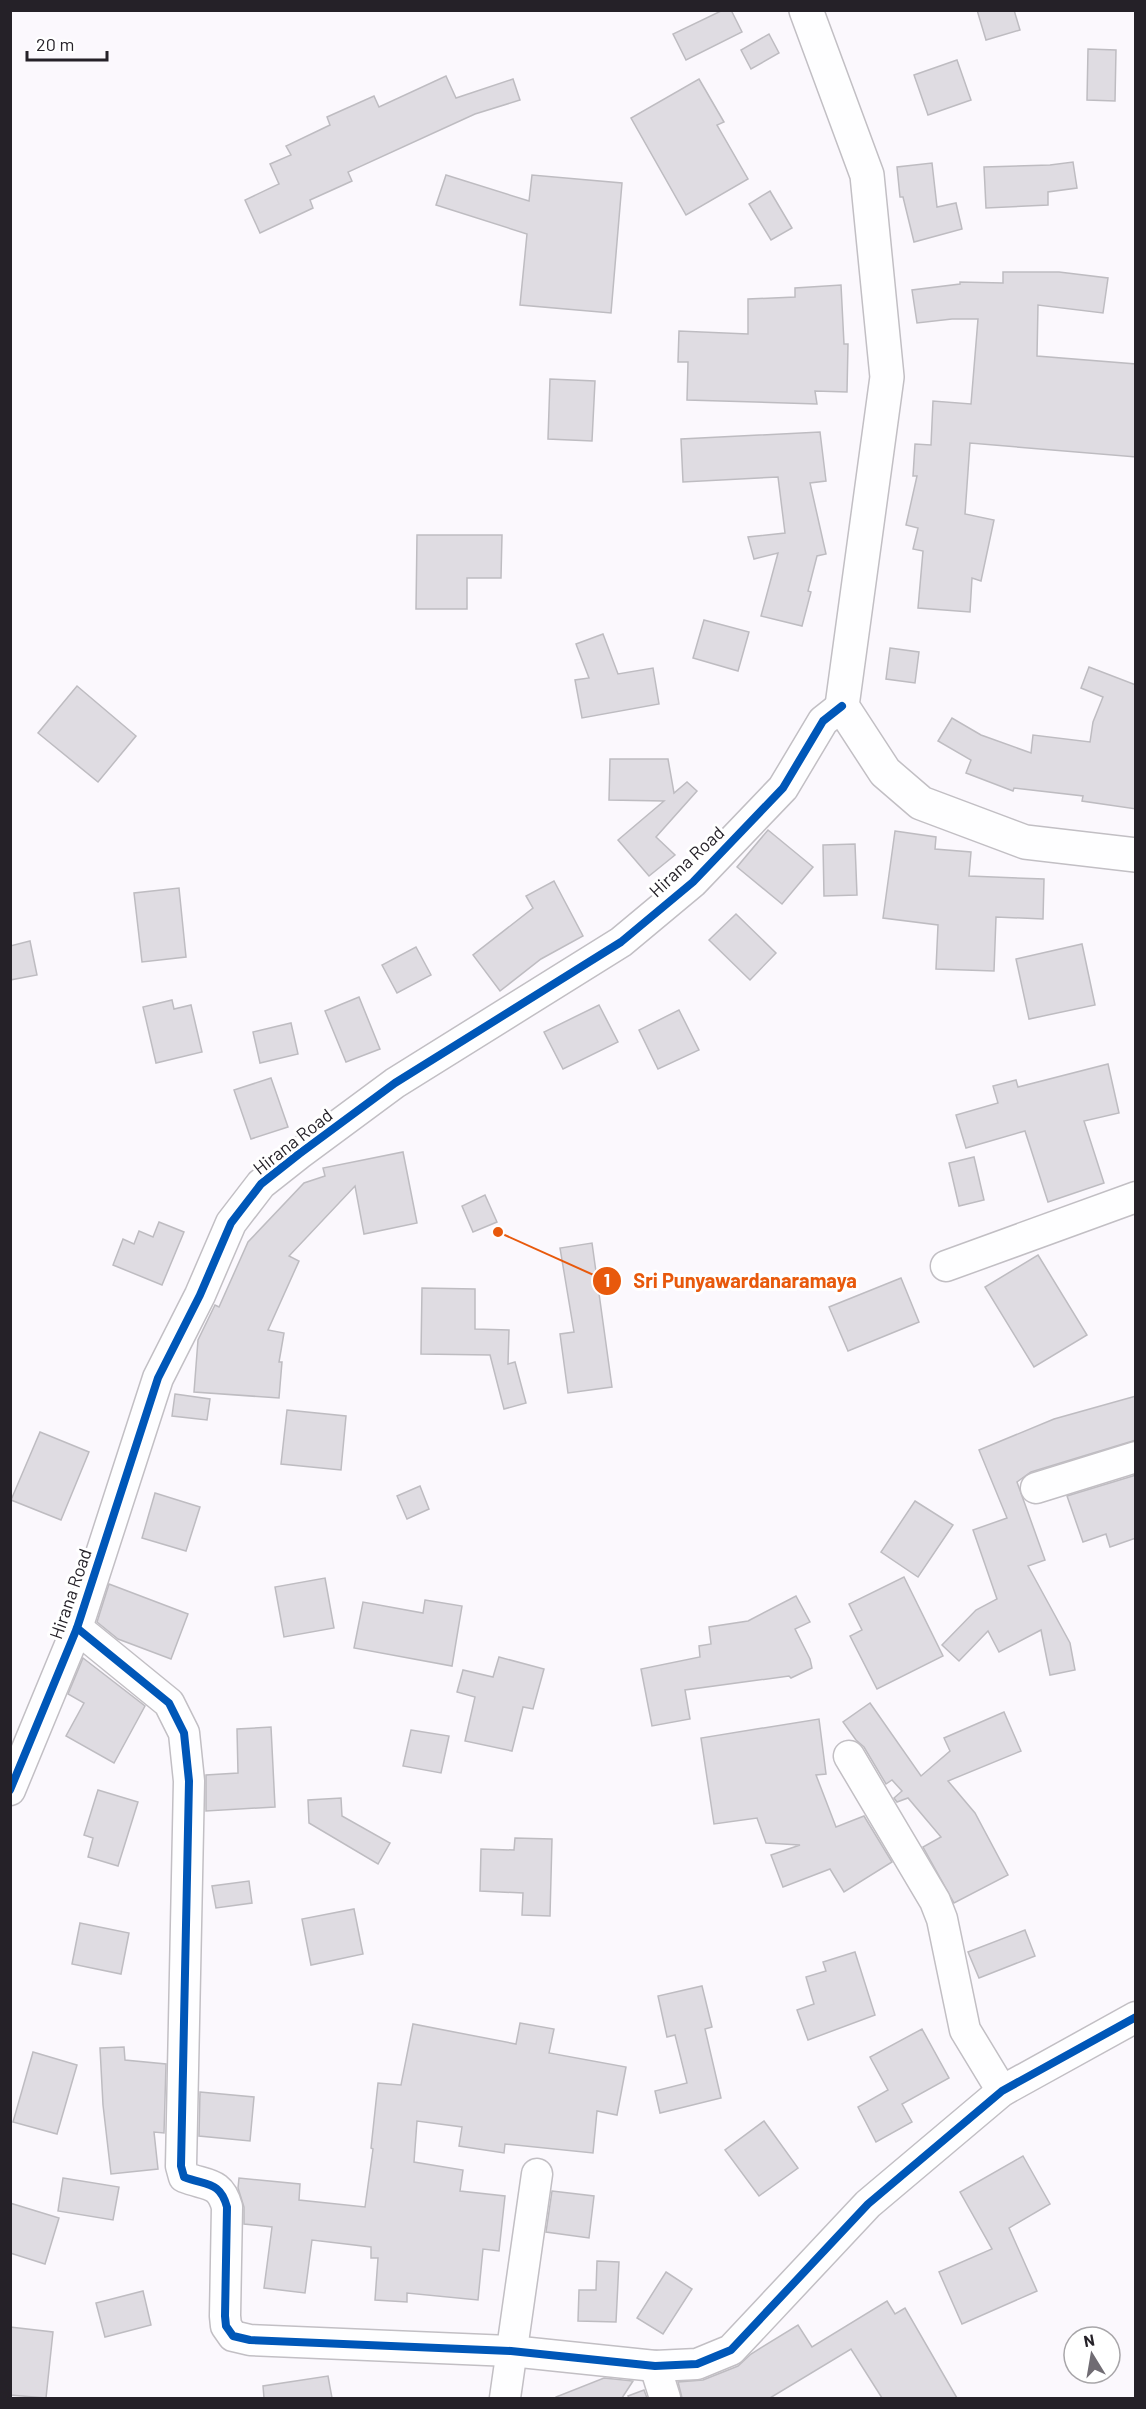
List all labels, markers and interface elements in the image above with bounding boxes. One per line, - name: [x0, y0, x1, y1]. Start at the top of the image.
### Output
- scale bar: [27, 24, 106, 62]
- text: 20 m: [36, 33, 74, 55]
- street label: Hirana Road: [644, 821, 728, 901]
- street label: Hirana Road: [248, 1103, 336, 1179]
- callout: Sri Punyawardanaramaya: [592, 1262, 869, 1300]
- text: Sri Punyawardanaramaya: [633, 1268, 857, 1292]
- text: 1: [604, 1269, 610, 1291]
- street label: Hirana Road: [44, 1545, 96, 1642]
- north arrow: [1062, 2325, 1122, 2385]
- text: N: [1082, 2329, 1096, 2350]

